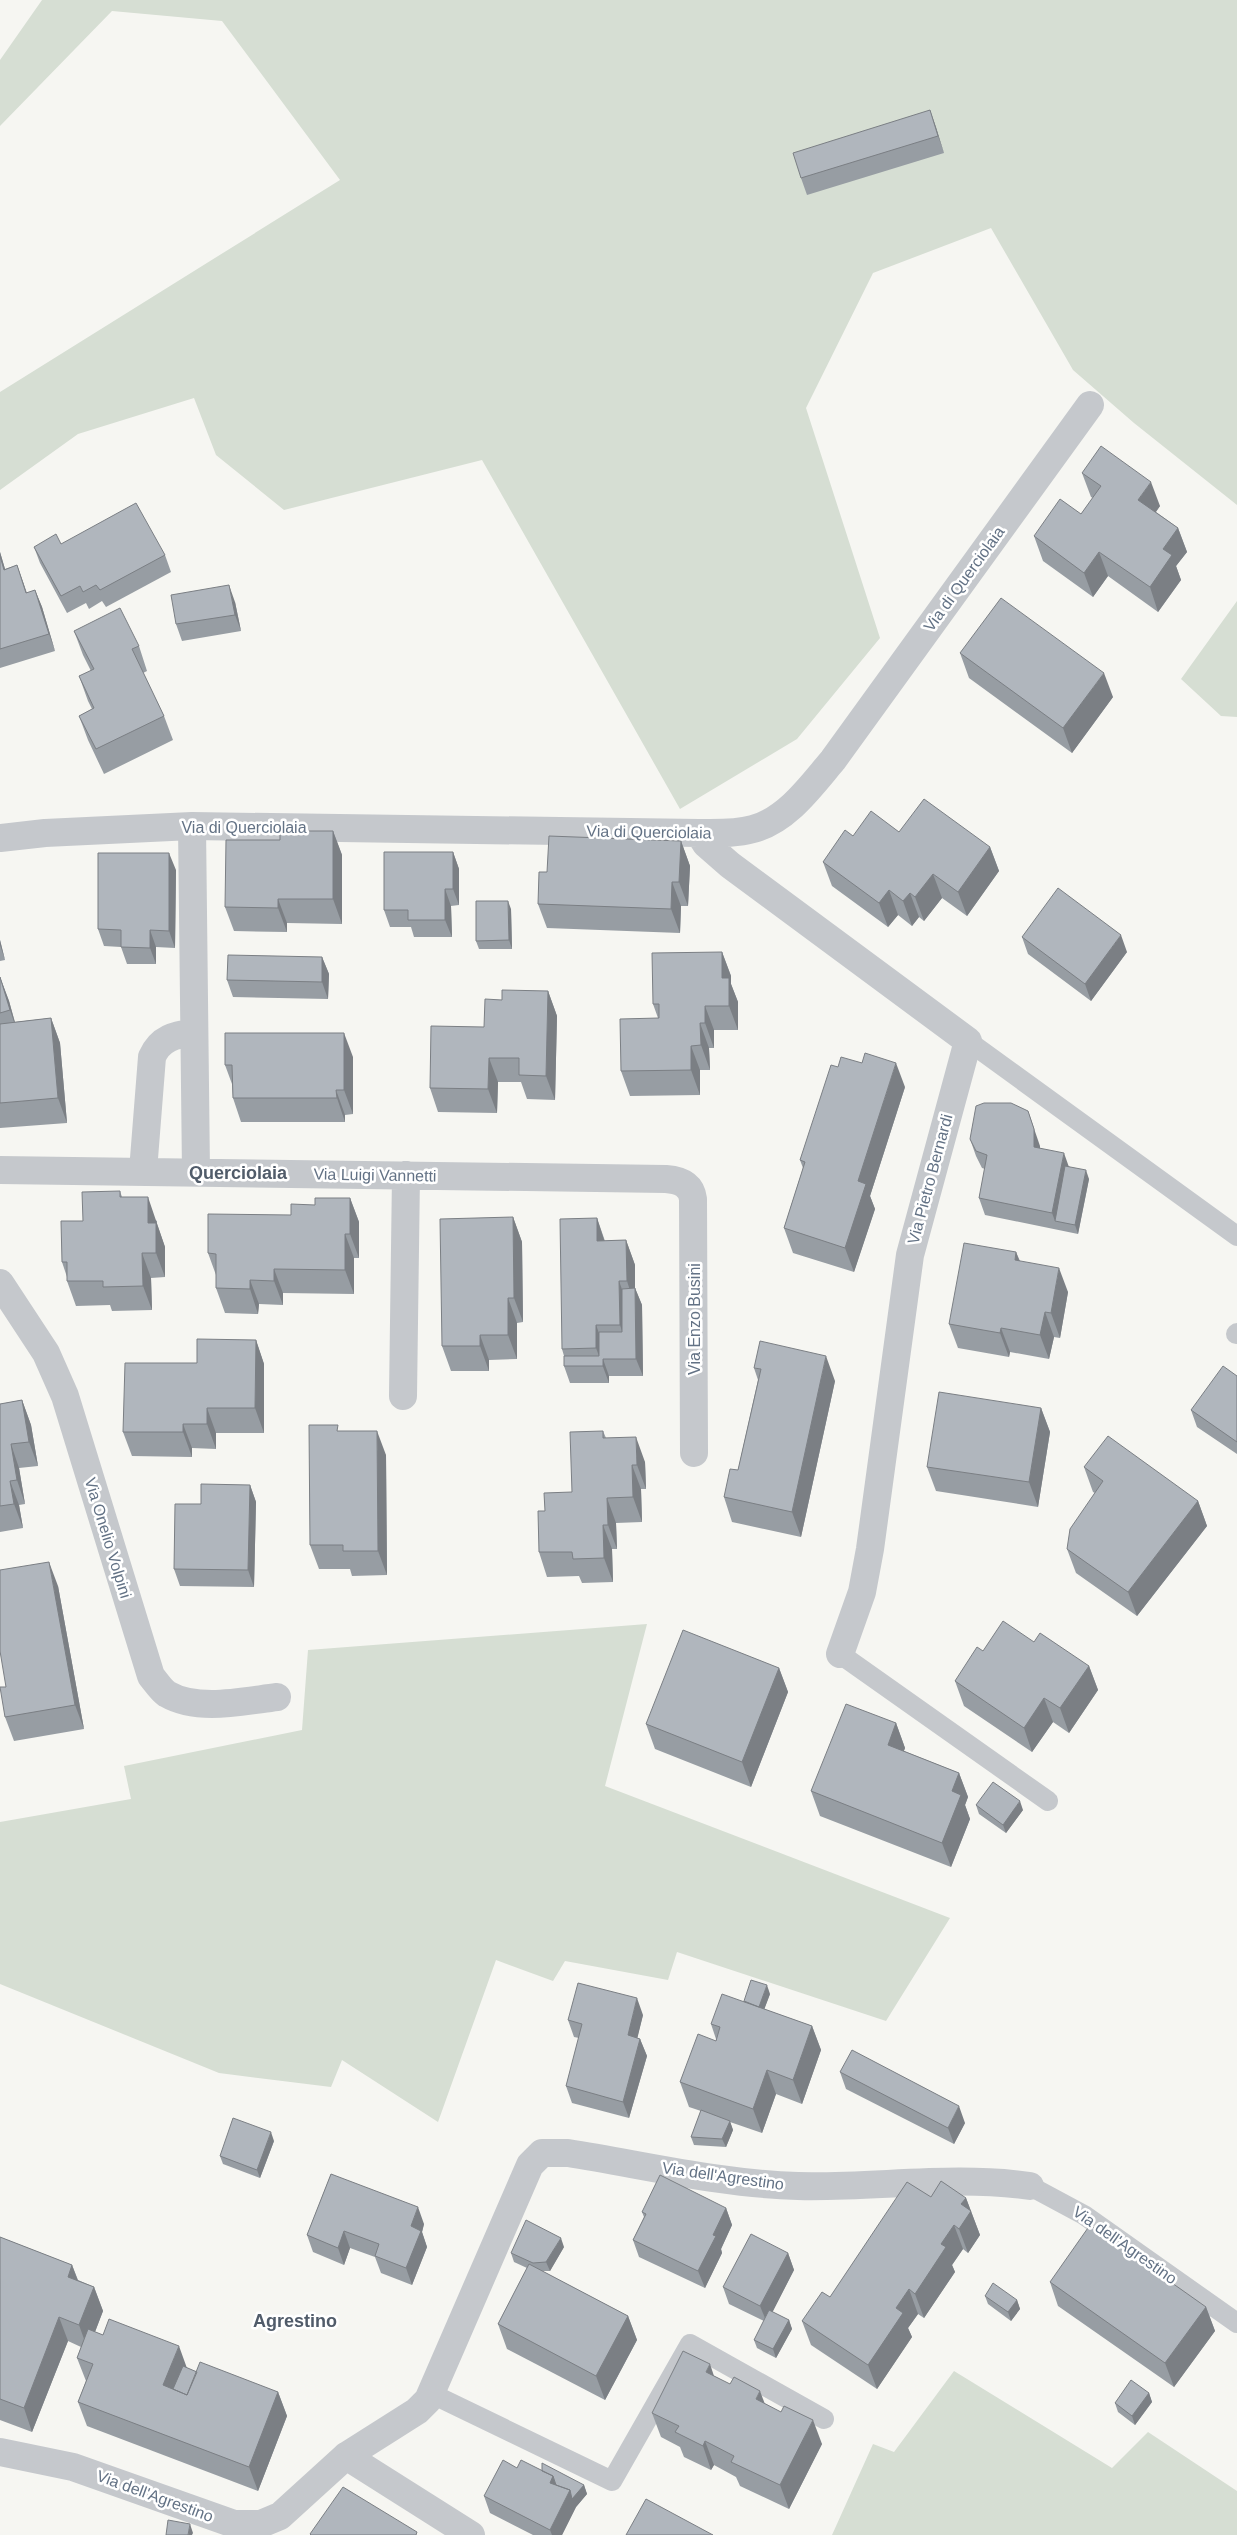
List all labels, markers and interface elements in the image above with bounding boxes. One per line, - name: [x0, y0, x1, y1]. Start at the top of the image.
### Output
- street label: Via di Querciolaia: [920, 523, 1008, 635]
- street label: Via di Querciolaia: [181, 819, 307, 836]
- street label: Via di Querciolaia: [586, 822, 712, 842]
- street label: Via Pietro Bernardi: [904, 1112, 956, 1246]
- district label: Querciolaia: [189, 1163, 288, 1183]
- street label: Via Luigi Vannetti: [313, 1165, 437, 1185]
- street label: Via Enzo Busini: [686, 1263, 703, 1375]
- street label: Via Onelio Volpini: [82, 1476, 134, 1600]
- street label: Via dell'Agrestino: [661, 2159, 785, 2193]
- street label: Via dell'Agrestino: [1070, 2203, 1180, 2287]
- district label: Agrestino: [253, 2311, 337, 2331]
- street label: Via dell'Agrestino: [94, 2467, 216, 2525]

